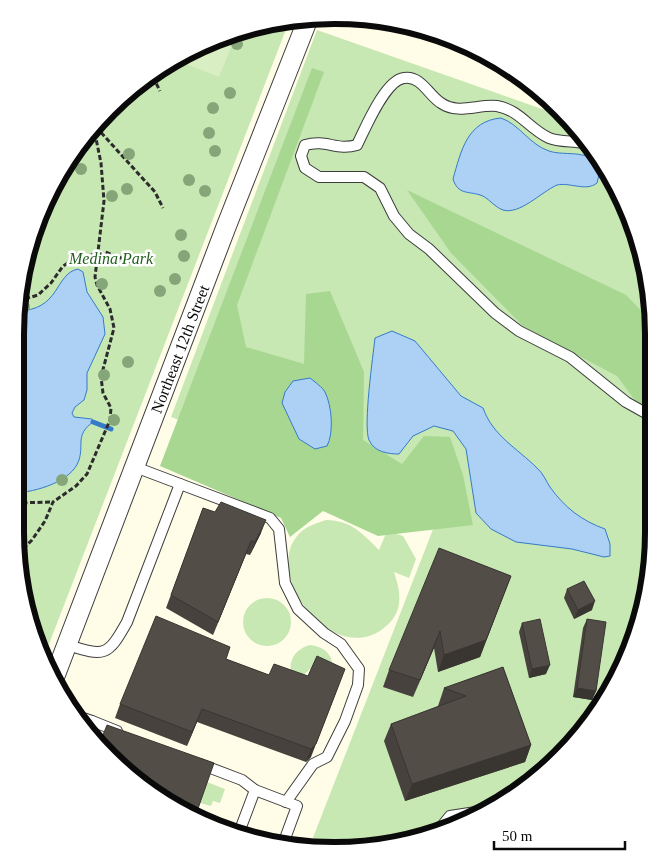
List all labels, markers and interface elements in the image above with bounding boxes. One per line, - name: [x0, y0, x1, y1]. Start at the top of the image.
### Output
- park label: Medina Park: [68, 250, 154, 267]
- street label: Northeast 12th Street: [148, 282, 212, 416]
- scale bar: [494, 818, 625, 850]
- text: 50 m: [502, 828, 533, 844]

